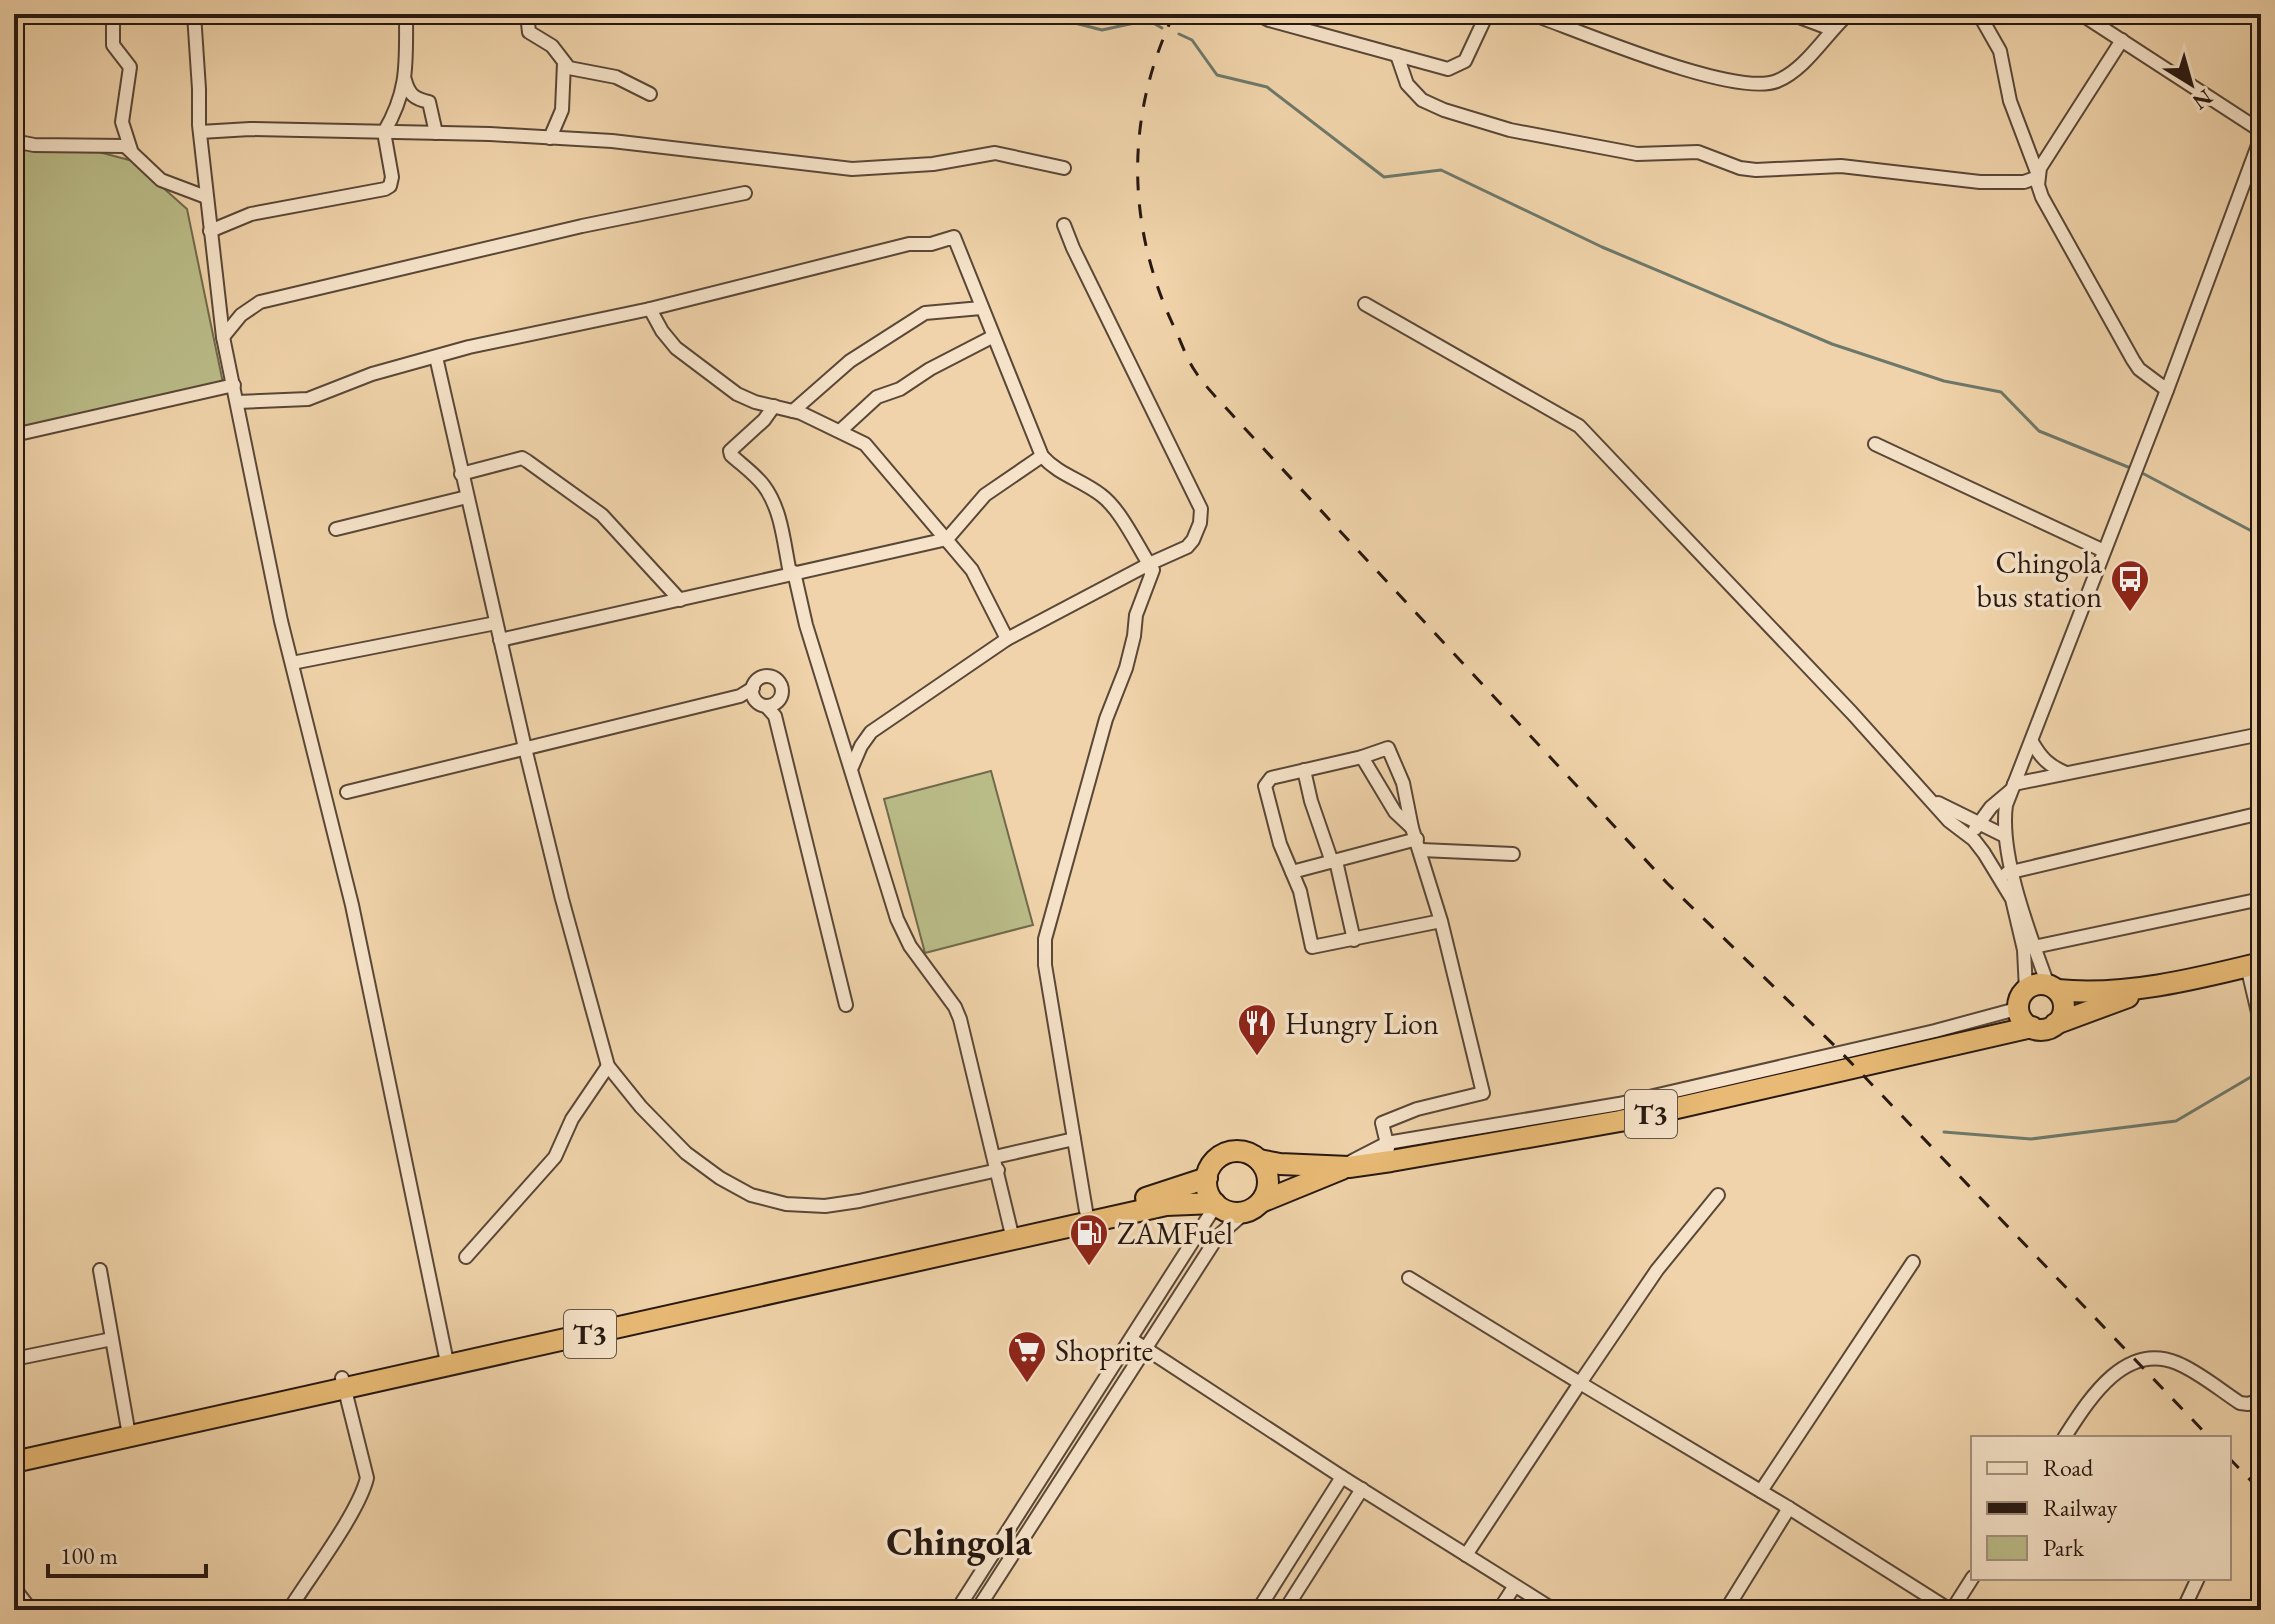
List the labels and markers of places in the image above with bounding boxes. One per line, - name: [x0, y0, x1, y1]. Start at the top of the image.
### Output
- place label: Chingola bus station: [1977, 543, 2102, 616]
- bus stop icon: Chingola bus station: [2109, 558, 2151, 613]
- restaurant icon: Hungry Lion: [1236, 1002, 1278, 1057]
- place label: Hungry Lion: [1285, 1004, 1439, 1043]
- fuel station icon: ZAMFuel: [1068, 1212, 1110, 1267]
- place label: ZAMFuel: [1117, 1214, 1233, 1253]
- supermarket icon: Shoprite: [1006, 1329, 1048, 1384]
- place label: Shoprite: [1055, 1331, 1153, 1370]

